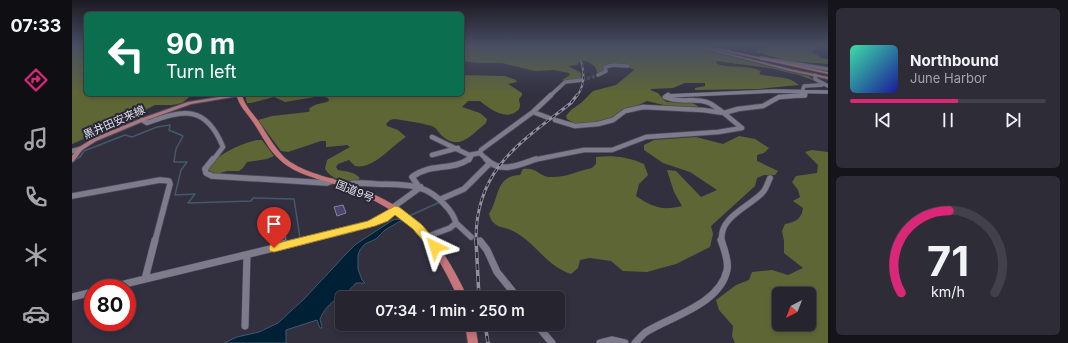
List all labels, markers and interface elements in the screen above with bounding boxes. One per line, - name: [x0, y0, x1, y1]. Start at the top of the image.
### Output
- text: 07:33: [11, 15, 61, 36]
- text: 90 m: [166, 27, 235, 61]
- icon: left: [100, 28, 152, 80]
- text: Northbound: [910, 51, 999, 70]
- text: Turn left: [166, 61, 236, 82]
- icon: directions: [22, 66, 50, 94]
- text: June Harbor: [910, 70, 987, 86]
- street label: 黒井田安来線: [81, 102, 147, 142]
- icon: previous: [872, 109, 894, 131]
- icon: pause: [937, 109, 959, 131]
- icon: next: [1002, 109, 1024, 131]
- icon: music: [22, 125, 50, 153]
- street label: 国道9号: [334, 177, 376, 205]
- icon: phone: [22, 183, 50, 211]
- pin: [257, 207, 291, 248]
- icon: arrive: [263, 213, 285, 235]
- position arrow: [414, 226, 456, 268]
- text: 71: [927, 236, 969, 286]
- icon: climate: [22, 241, 50, 269]
- speed limit sign: 80: [84, 279, 136, 331]
- text: km/h: [931, 283, 965, 300]
- north arrow: [772, 287, 816, 331]
- map controls: [772, 287, 816, 331]
- icon: car: [22, 300, 50, 328]
- text: 07:34 · 1 min · 250 m: [375, 301, 525, 320]

